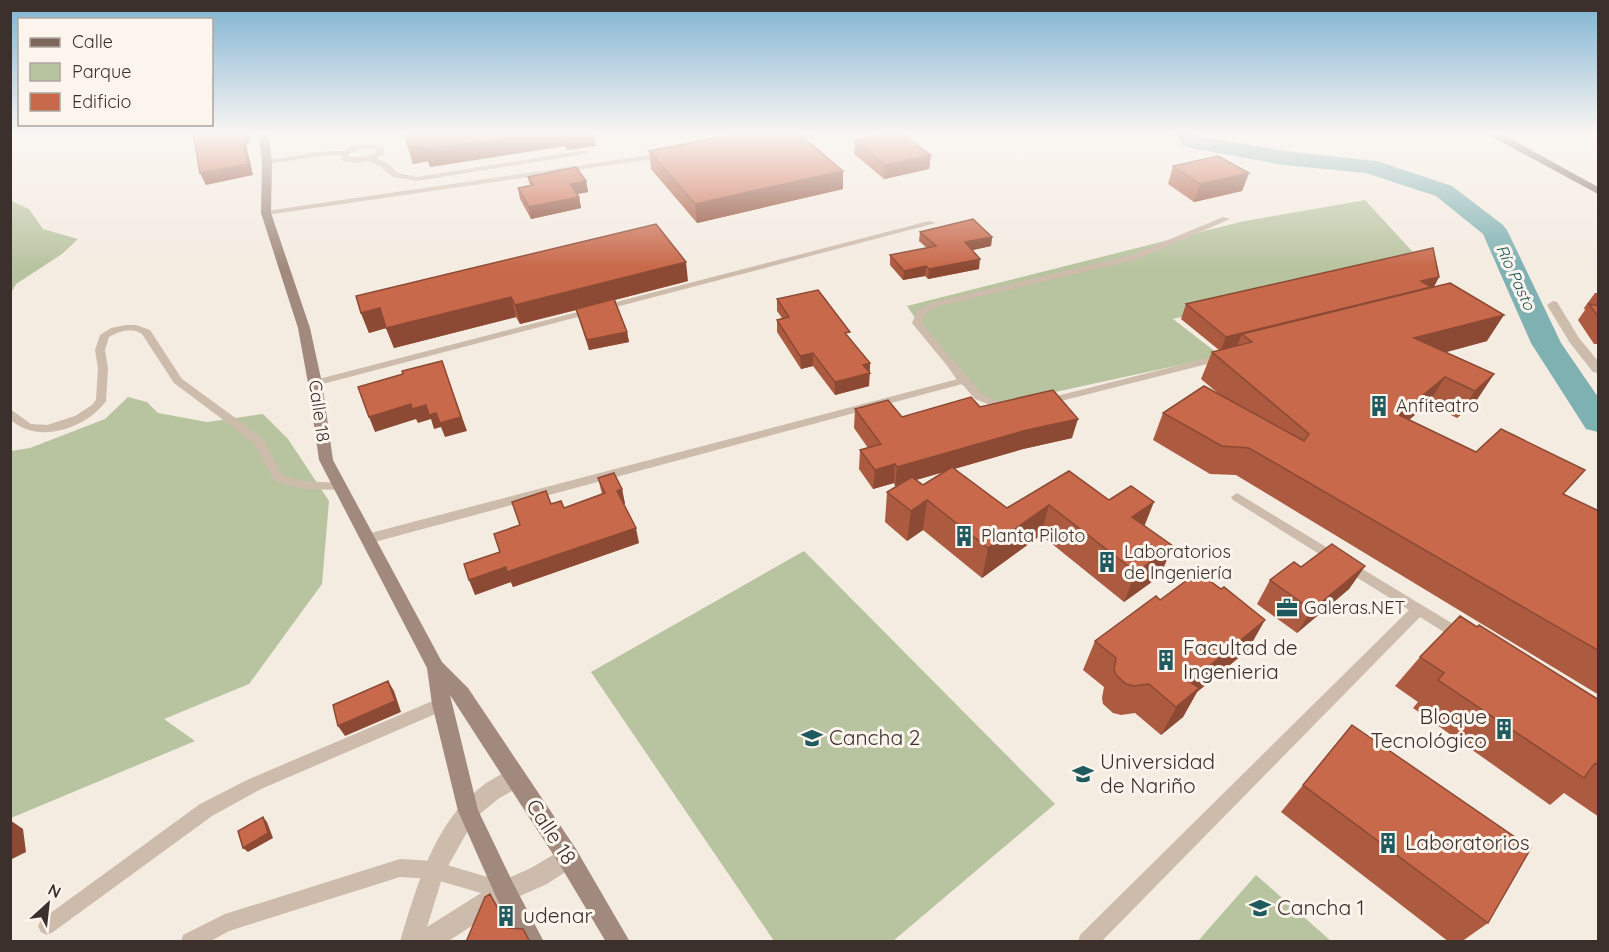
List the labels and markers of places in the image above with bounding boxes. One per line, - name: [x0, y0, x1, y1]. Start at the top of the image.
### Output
- building icon: Anfiteatro: [1367, 394, 1391, 418]
- place label: Anfiteatro: [1396, 394, 1479, 417]
- building icon: Planta Piloto: [952, 524, 976, 548]
- place label: Planta Piloto: [981, 524, 1085, 547]
- place label: Laboratorios de Ingeniería: [1124, 540, 1232, 584]
- building icon: Laboratorios de Ingeniería: [1095, 550, 1119, 574]
- office icon: Galeras.NET: [1275, 596, 1299, 620]
- place label: Galeras.NET: [1304, 596, 1405, 619]
- place label: Facultad de Ingenieria: [1183, 634, 1298, 684]
- building icon: Facultad de Ingenieria: [1154, 648, 1178, 672]
- place label: Bloque Tecnológico: [1371, 703, 1487, 753]
- building icon: Bloque Tecnológico: [1492, 717, 1516, 741]
- place label: Cancha 2: [829, 724, 920, 750]
- school or university icon: Cancha 2: [800, 726, 824, 750]
- place label: Universidad de Nariño: [1100, 748, 1215, 798]
- school or university icon: Universidad de Nariño: [1071, 762, 1095, 786]
- place label: Laboratorios: [1405, 829, 1530, 855]
- building icon: Laboratorios: [1376, 831, 1400, 855]
- place label: Cancha 1: [1277, 894, 1365, 920]
- school or university icon: Cancha 1: [1248, 896, 1272, 920]
- place label: udenar: [523, 902, 593, 928]
- building icon: udenar: [494, 904, 518, 928]

